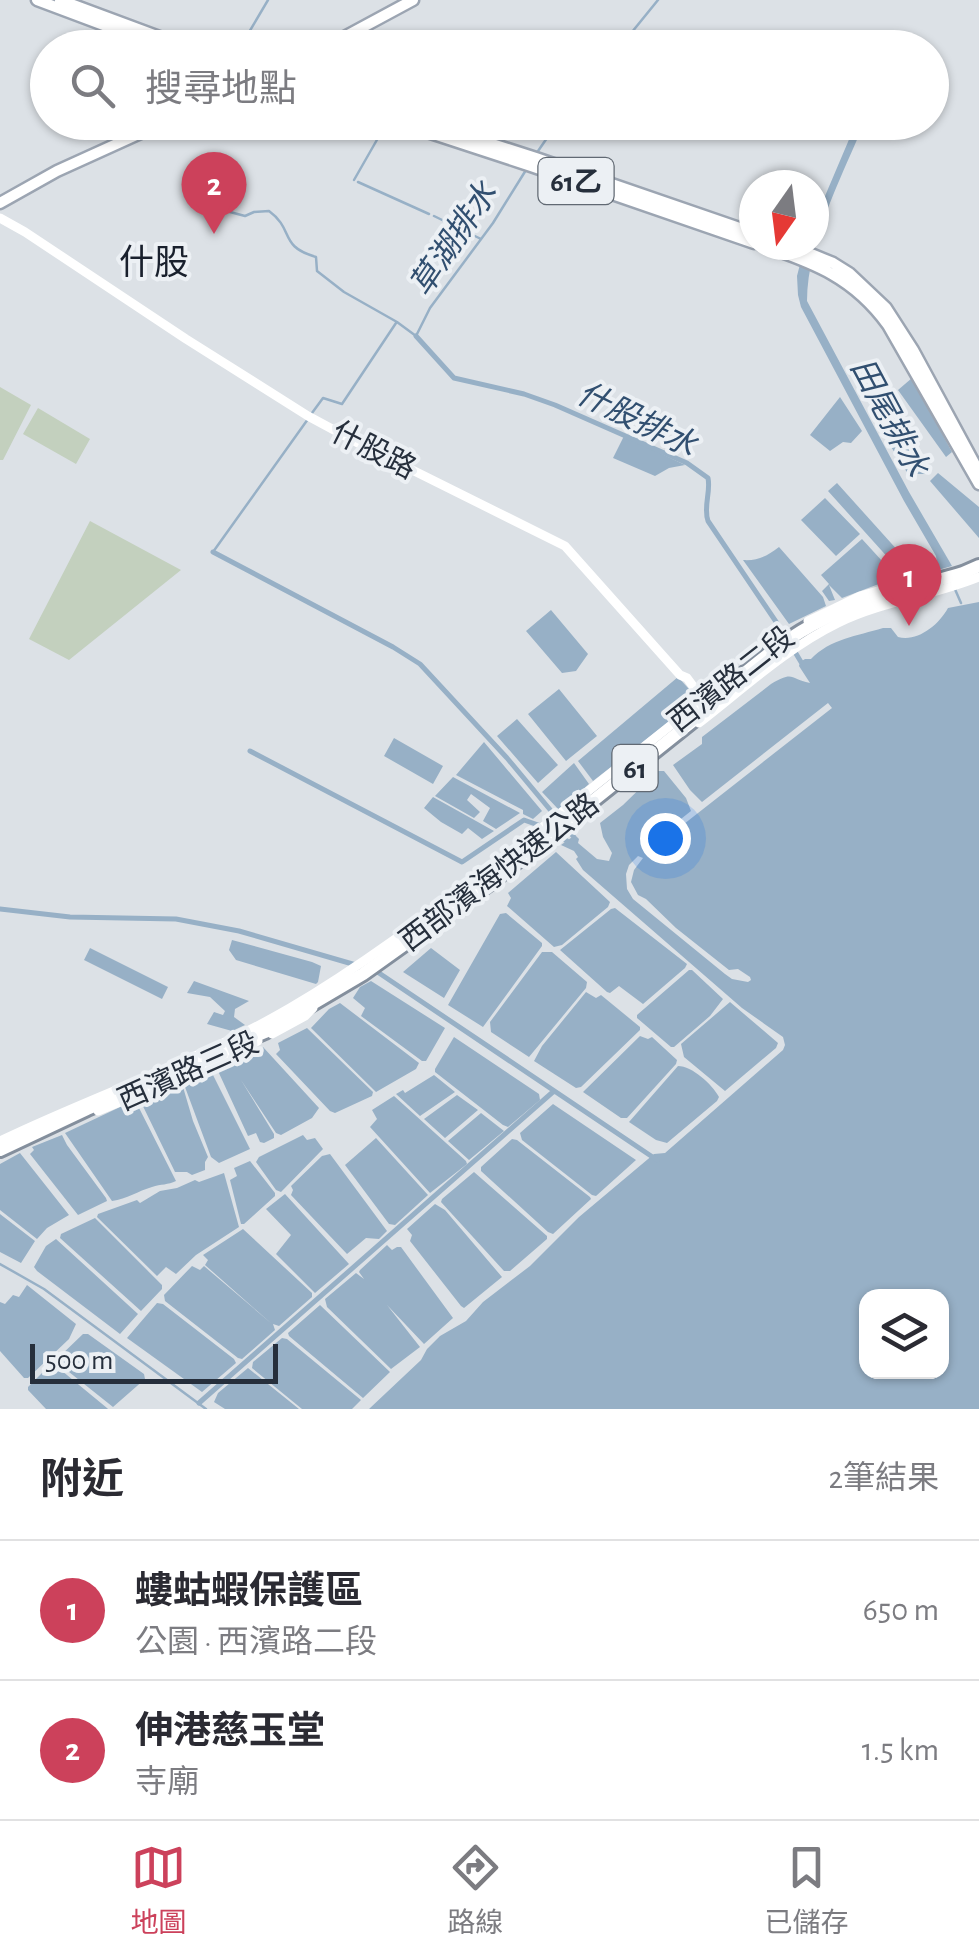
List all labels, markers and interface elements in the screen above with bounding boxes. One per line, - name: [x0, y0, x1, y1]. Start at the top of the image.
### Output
- search box: [30, 30, 949, 140]
- icon: search: [65, 58, 120, 113]
- text: 搜尋地點: [145, 71, 297, 109]
- pin: 2: [182, 152, 246, 234]
- road number: 61乙: [538, 158, 614, 204]
- north arrow: [739, 170, 829, 260]
- water label: 草湖排水: [404, 175, 504, 302]
- district label: 什股: [119, 244, 189, 281]
- water label: 田尾排水: [845, 353, 935, 483]
- water label: 什股排水: [572, 377, 703, 463]
- street label: 什股路: [327, 415, 421, 485]
- pin: 1: [876, 544, 942, 626]
- street label: 西濱路二段: [662, 620, 800, 738]
- road number: 61: [612, 745, 658, 791]
- street label: 西部濱海快速公路: [394, 787, 604, 957]
- your location: [640, 813, 691, 864]
- street label: 西濱路三段: [113, 1026, 263, 1116]
- map controls: [859, 1289, 949, 1379]
- button: layers: [859, 1289, 949, 1379]
- scale bar: [30, 1339, 278, 1384]
- text: 500 m: [45, 1347, 113, 1375]
- text: 附近: [40, 1459, 124, 1501]
- text: 2筆結果: [828, 1462, 939, 1494]
- text: 螻蛄蝦保護區: [135, 1573, 363, 1611]
- text: 1: [67, 1594, 78, 1626]
- text: 650 m: [863, 1594, 939, 1626]
- text: 公園 · 西濱路二段: [135, 1626, 377, 1658]
- text: 伸港慈玉堂: [135, 1713, 325, 1751]
- text: 2: [65, 1734, 80, 1766]
- text: 1.5 km: [862, 1734, 939, 1766]
- text: 寺廟: [135, 1766, 199, 1798]
- tab: 地圖: [130, 1840, 187, 1941]
- tab: 路線: [447, 1840, 504, 1941]
- tab: 已儲存: [764, 1840, 849, 1941]

